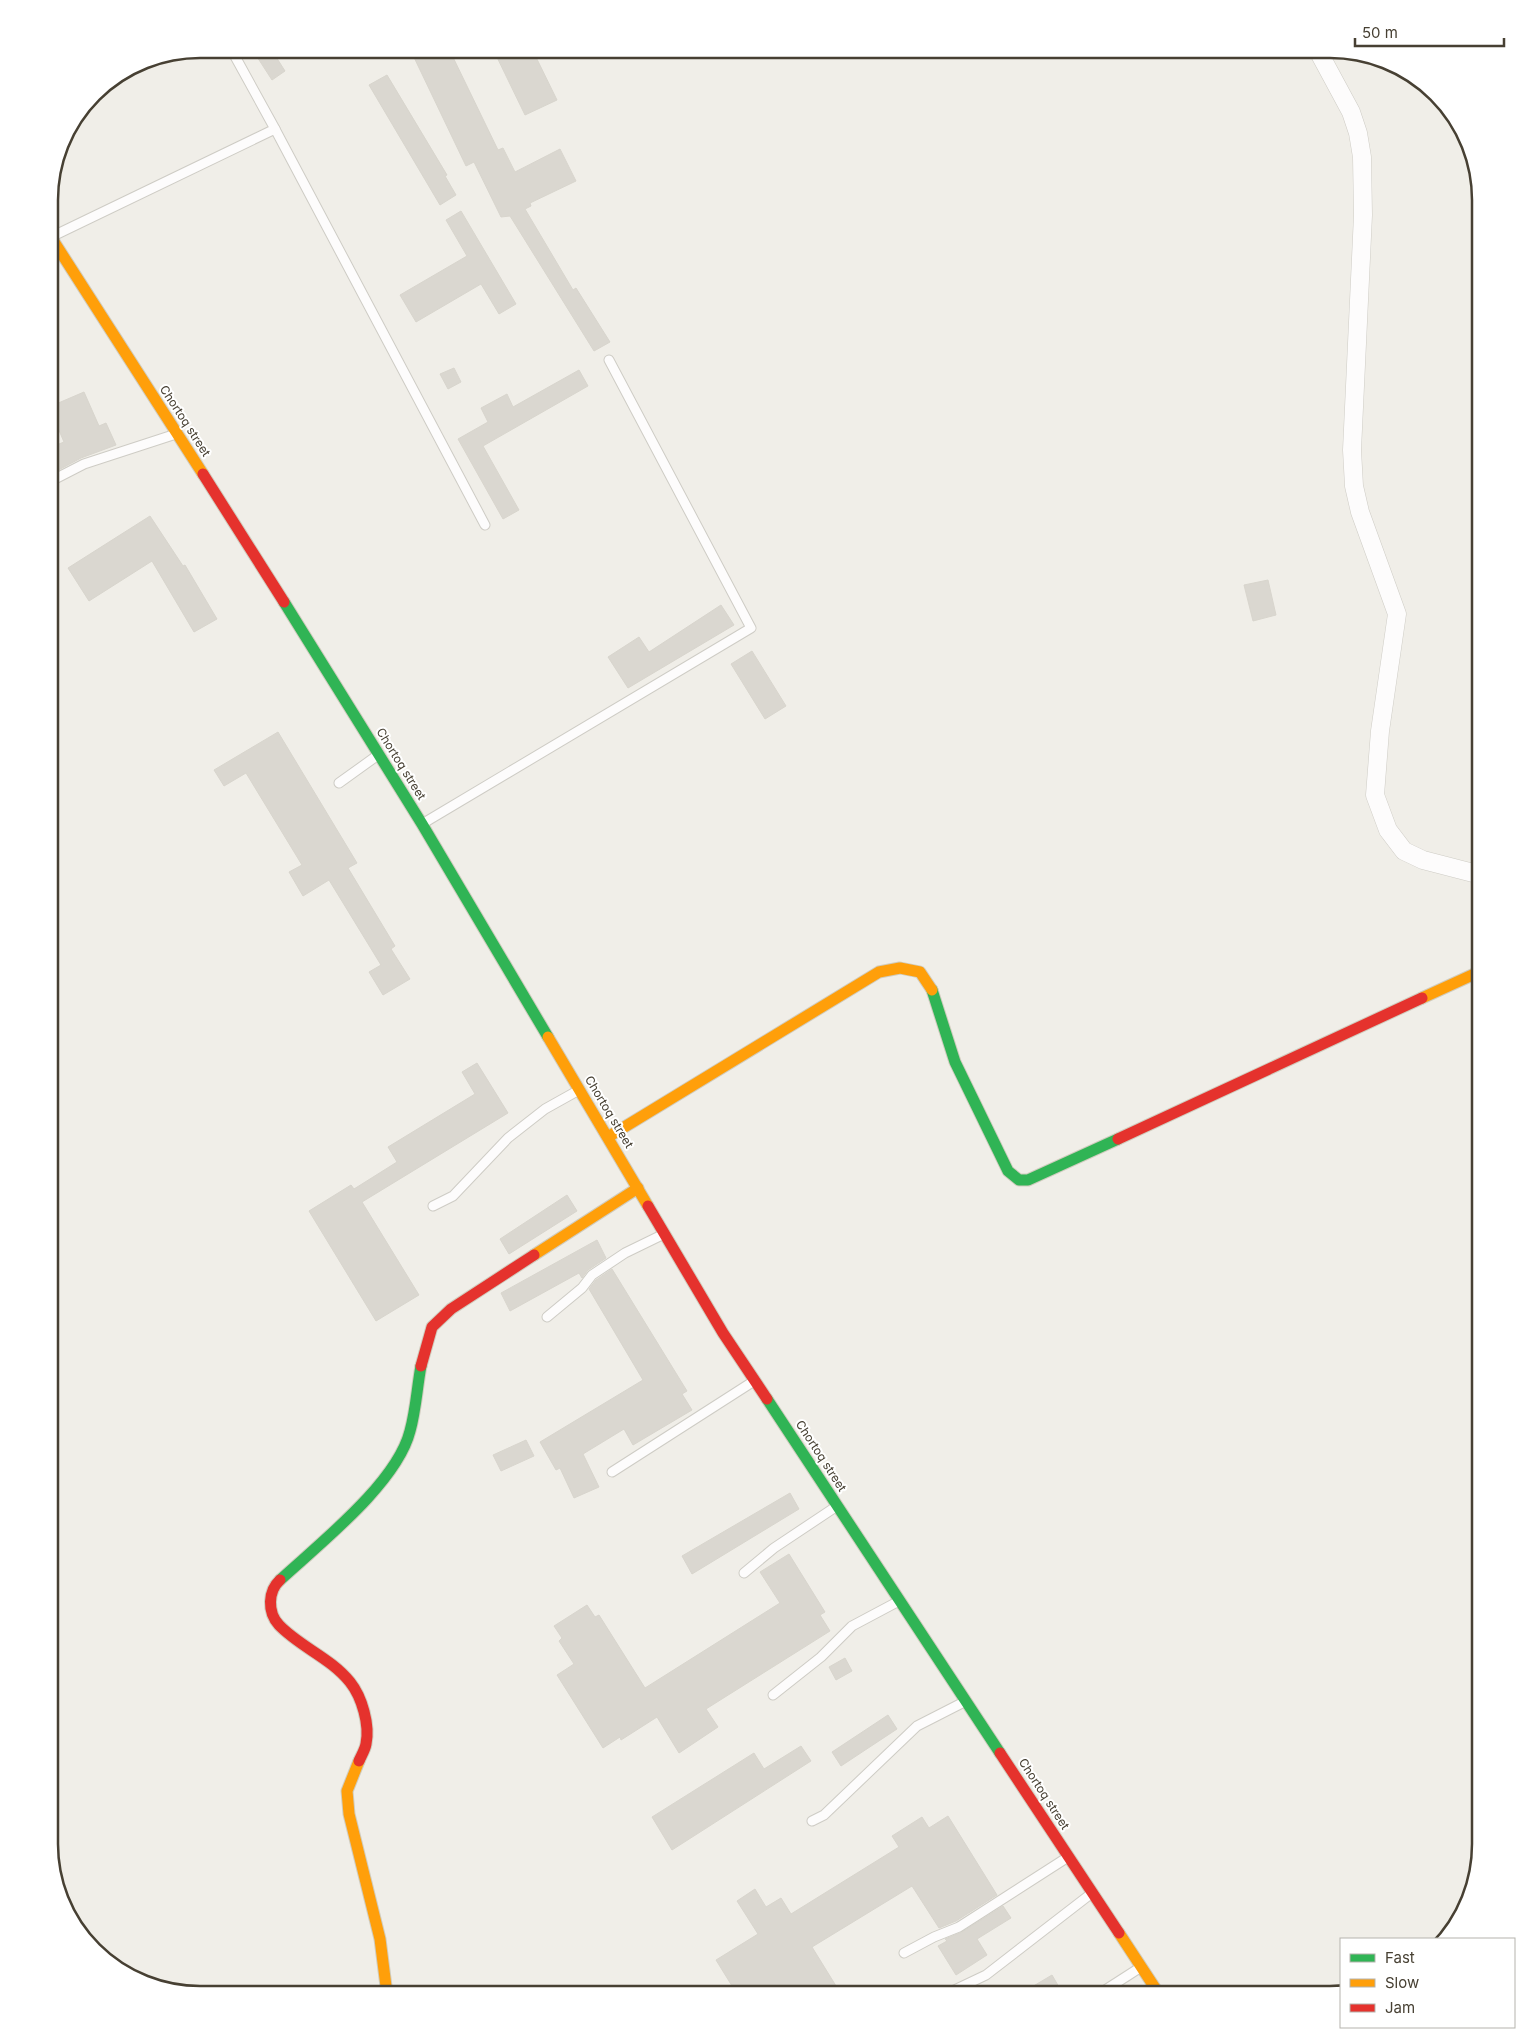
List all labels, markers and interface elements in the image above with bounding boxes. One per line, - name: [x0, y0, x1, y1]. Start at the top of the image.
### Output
- scale bar: [1355, 15, 1504, 47]
- text: 50 m: [1362, 23, 1398, 42]
- street label: Chortoq street: [157, 382, 214, 459]
- street label: Chortoq street: [373, 725, 430, 803]
- street label: Chortoq street: [582, 1073, 637, 1151]
- street label: Chortoq street: [793, 1417, 850, 1494]
- street label: Chortoq street: [1016, 1755, 1073, 1832]
- legend: [1340, 1938, 1515, 2028]
- text: Fast: [1385, 1948, 1415, 1967]
- text: Slow: [1385, 1973, 1419, 1992]
- text: Jam: [1385, 1998, 1415, 2017]

